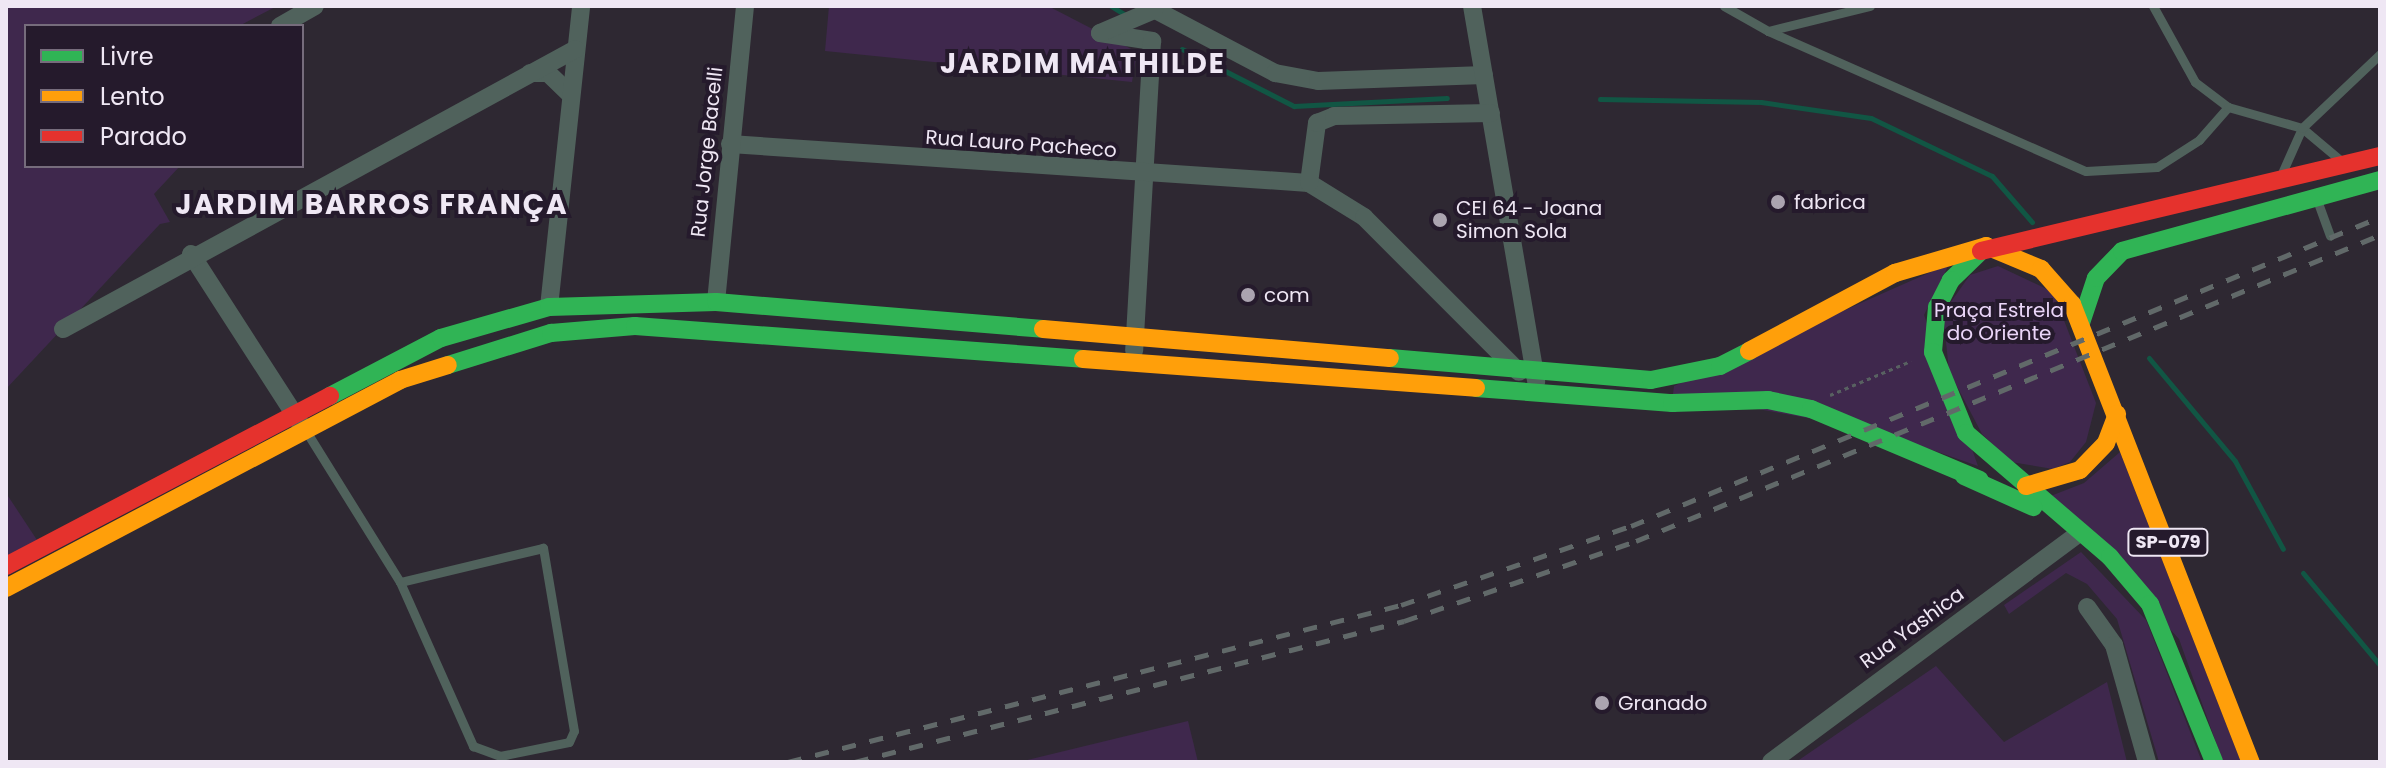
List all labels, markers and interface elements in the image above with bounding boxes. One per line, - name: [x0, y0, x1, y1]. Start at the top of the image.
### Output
- legend: [24, 24, 304, 168]
- text: Livre: [100, 40, 154, 73]
- district label: JARDIM MATHILDE: [940, 47, 1226, 81]
- street label: Rua Jorge Bacelli: [686, 66, 728, 238]
- text: Lento: [100, 80, 165, 113]
- text: Parado: [100, 120, 187, 153]
- street label: Rua Lauro Pacheco: [925, 125, 1117, 163]
- district label: JARDIM BARROS FRANÇA: [175, 188, 569, 222]
- place label: fabrica: [1794, 190, 1866, 214]
- marker: fabrica: [1769, 193, 1787, 211]
- place label: CEI 64 - Joana Simon Sola: [1456, 196, 1602, 243]
- marker: CEI 64 - Joana Simon Sola: [1431, 211, 1449, 229]
- place label: com: [1264, 283, 1310, 307]
- marker: com: [1239, 286, 1257, 304]
- park label: Praça Estrela do Oriente: [1934, 298, 2064, 345]
- road number: SP-079: [2126, 528, 2210, 556]
- street label: Rua Yashica: [1855, 582, 1969, 674]
- place label: Granado: [1618, 691, 1707, 715]
- marker: Granado: [1593, 694, 1611, 712]

